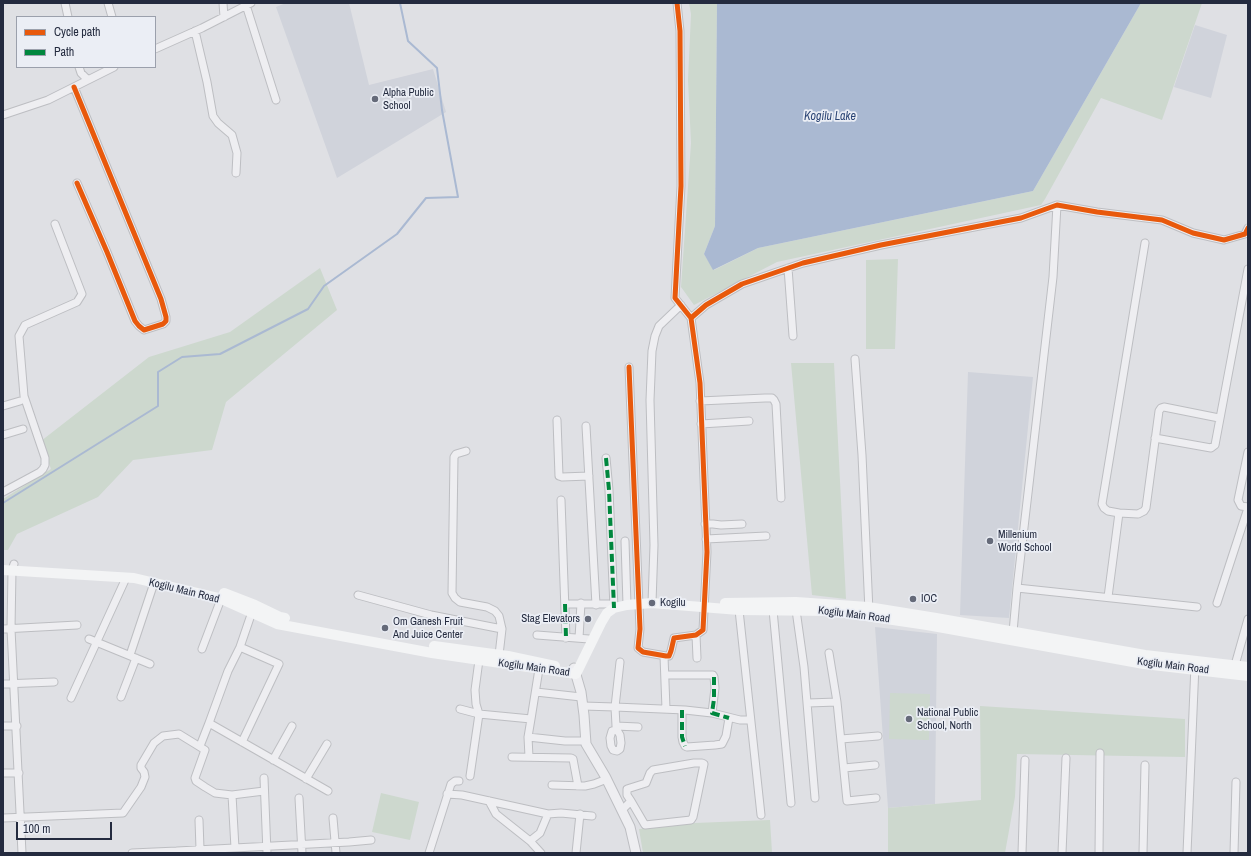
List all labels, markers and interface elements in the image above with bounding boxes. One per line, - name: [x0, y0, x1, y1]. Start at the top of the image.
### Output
- legend: [16, 16, 156, 68]
- text: Cycle path: [54, 24, 101, 40]
- text: Path: [54, 44, 74, 60]
- place label: Alpha Public School: [383, 86, 434, 112]
- marker: Alpha Public School: [370, 94, 380, 104]
- water label: Kogilu Lake: [804, 110, 856, 124]
- place label: Millenium World School: [998, 528, 1051, 554]
- marker: Millenium World School: [985, 536, 995, 546]
- street label: Kogilu Main Road: [147, 576, 221, 606]
- place label: IOC: [921, 592, 937, 606]
- marker: IOC: [908, 594, 918, 604]
- place label: Kogilu: [660, 596, 686, 610]
- marker: Kogilu: [647, 598, 657, 608]
- street label: Kogilu Main Road: [817, 604, 891, 626]
- place label: Stag Elevators: [521, 612, 580, 626]
- marker: Stag Elevators: [583, 614, 593, 624]
- place label: Om Ganesh Fruit And Juice Center: [393, 615, 463, 641]
- marker: Om Ganesh Fruit And Juice Center: [380, 623, 390, 633]
- street label: Kogilu Main Road: [1136, 655, 1210, 677]
- street label: Kogilu Main Road: [497, 656, 571, 680]
- place label: National Public School, North: [917, 706, 978, 732]
- marker: National Public School, North: [904, 714, 914, 724]
- scale bar: [18, 814, 114, 840]
- text: 100 m: [23, 821, 50, 837]

